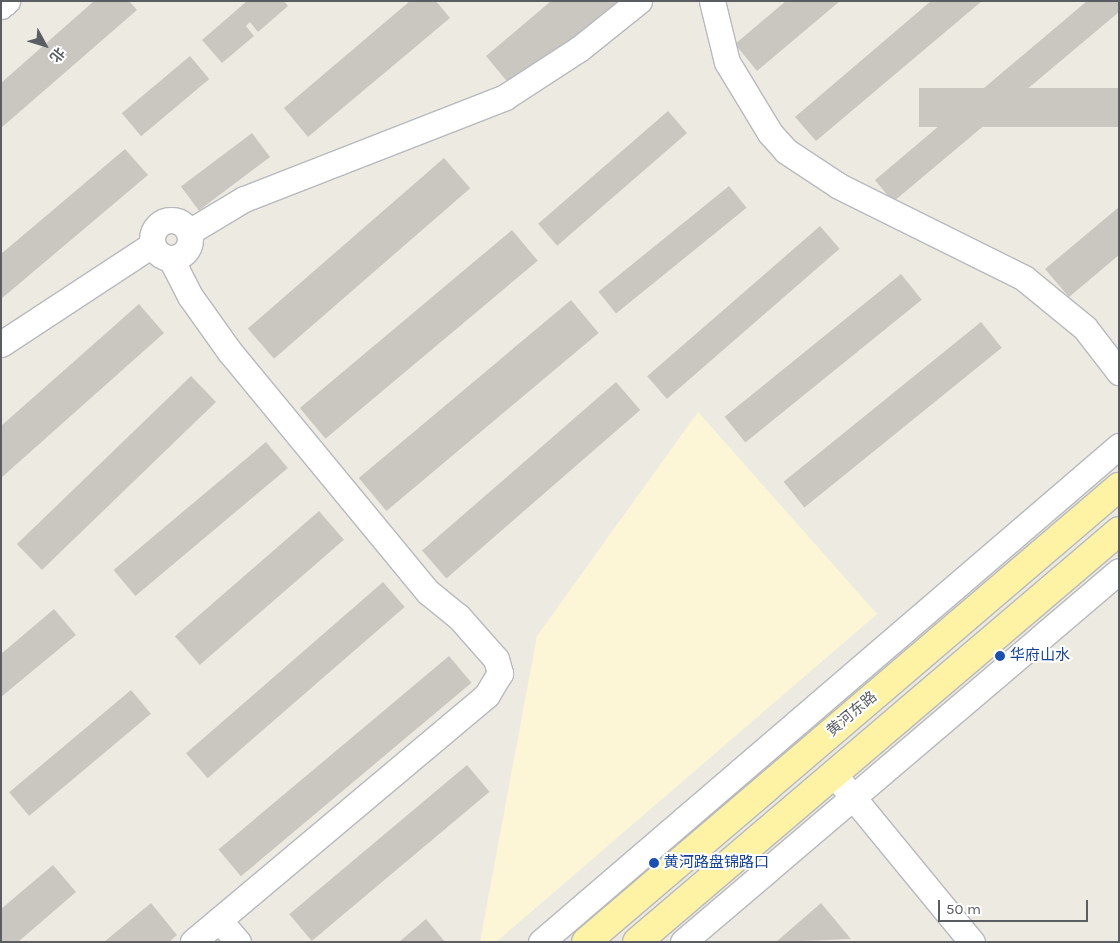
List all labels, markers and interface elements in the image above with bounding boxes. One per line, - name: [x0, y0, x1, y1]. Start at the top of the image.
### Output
- north arrow: [20, 20, 70, 70]
- text: 北: [46, 44, 68, 66]
- place label: 华府山水: [1010, 647, 1070, 665]
- marker: 华府山水: [994, 650, 1006, 662]
- street label: 黄河东路: [823, 688, 881, 740]
- place label: 黄河路盘锦路口: [664, 854, 769, 872]
- marker: 黄河路盘锦路口: [648, 857, 660, 869]
- scale bar: [940, 890, 1090, 922]
- text: 50 m: [946, 900, 981, 918]

